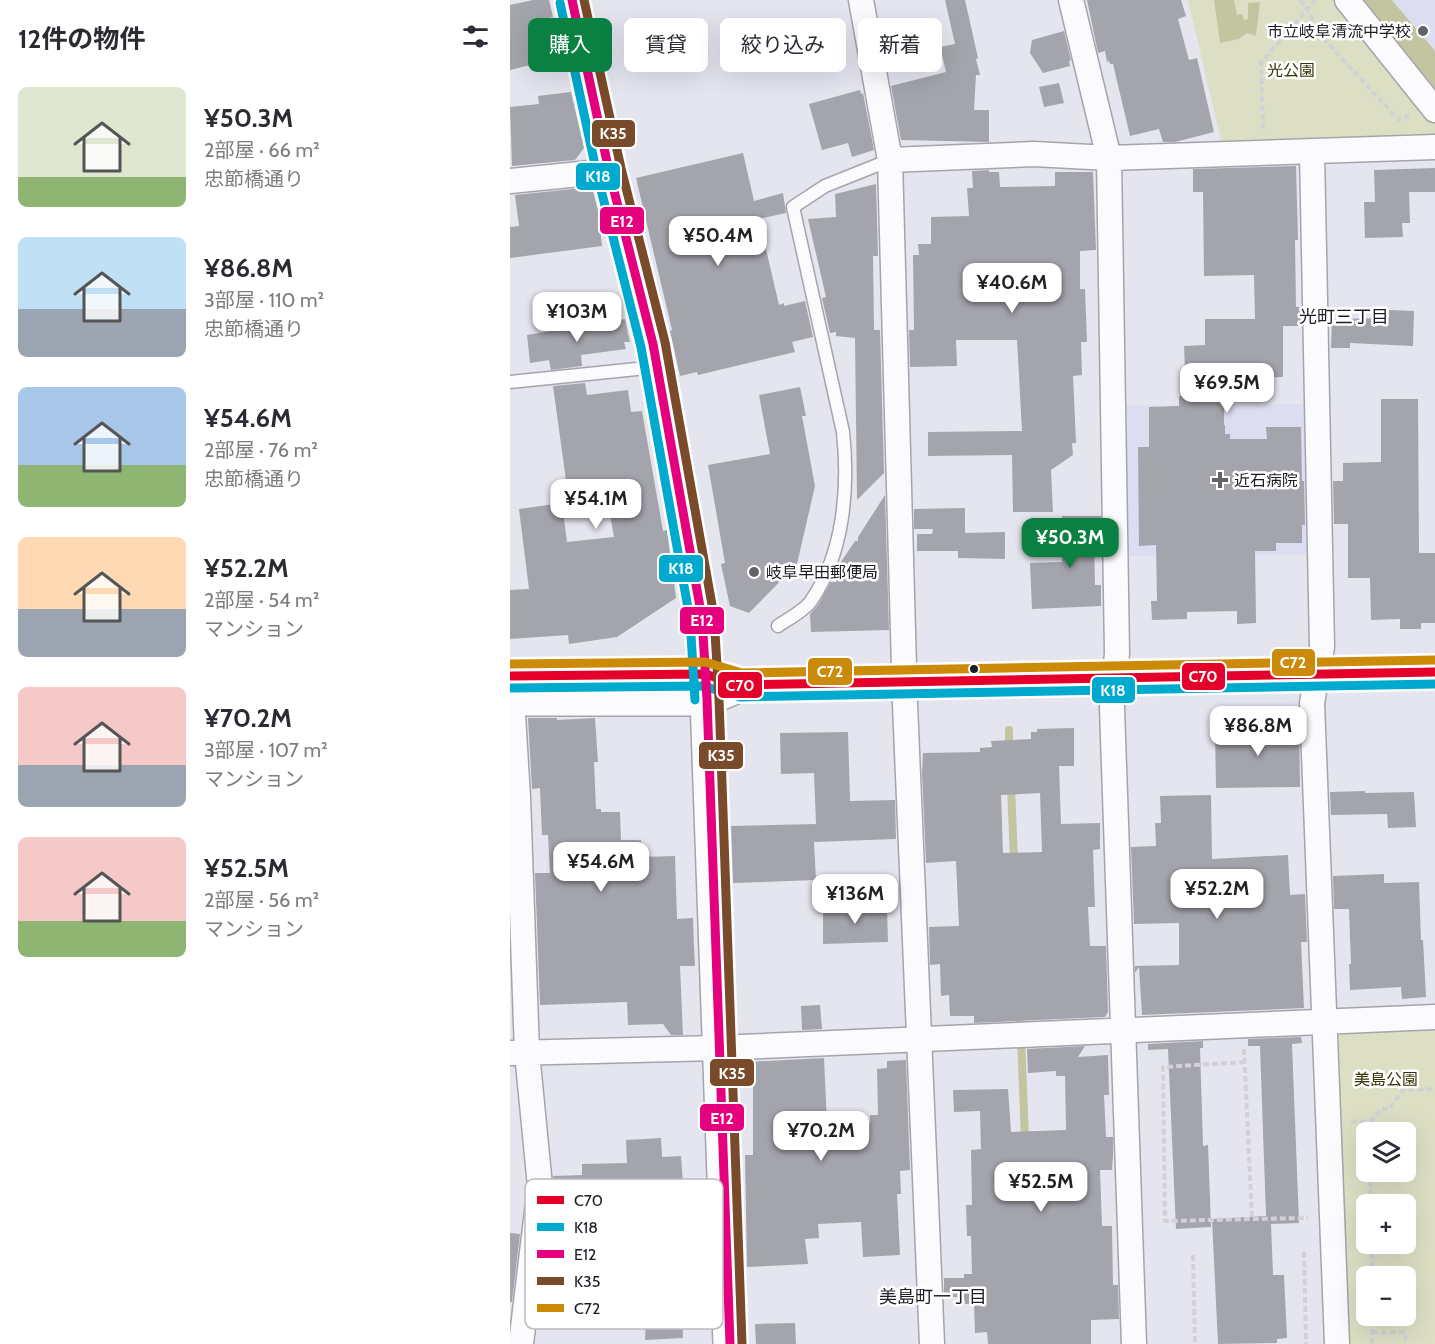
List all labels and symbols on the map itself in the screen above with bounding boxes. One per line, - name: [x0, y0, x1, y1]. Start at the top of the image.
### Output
- place label: 市立岐阜清流中学校: [1267, 22, 1411, 41]
- marker: 市立岐阜清流中学校: [1416, 24, 1430, 38]
- park label: 光公園: [1267, 61, 1315, 80]
- line badge: K35: [591, 119, 636, 148]
- text: K35: [599, 124, 627, 143]
- line badge: K18: [575, 162, 621, 191]
- text: K18: [585, 167, 611, 186]
- line badge: E12: [599, 206, 645, 235]
- text: E12: [610, 212, 634, 231]
- pin: ¥50.4M: [669, 216, 767, 267]
- pin: ¥40.6M: [963, 263, 1061, 314]
- pin: ¥103M: [535, 292, 619, 343]
- district label: 光町三丁目: [1299, 306, 1389, 328]
- pin: ¥69.5M: [1178, 363, 1276, 414]
- marker: 近石病院: [1211, 471, 1229, 489]
- place label: 近石病院: [1234, 471, 1298, 490]
- pin: ¥54.1M: [547, 479, 645, 530]
- pin: ¥50.3M: [1021, 518, 1119, 569]
- line badge: K18: [658, 554, 704, 583]
- text: K18: [668, 559, 694, 578]
- place label: 岐阜早田郵便局: [766, 563, 878, 582]
- marker: 岐阜早田郵便局: [747, 565, 761, 579]
- line badge: E12: [679, 606, 725, 635]
- text: E12: [690, 611, 714, 630]
- line badge: C72: [1271, 648, 1316, 677]
- text: C72: [1280, 653, 1306, 672]
- line badge: C72: [807, 657, 853, 686]
- text: C72: [817, 662, 843, 681]
- line badge: C70: [1181, 662, 1226, 691]
- unlabelled marker: [968, 663, 980, 675]
- text: C70: [1188, 667, 1218, 686]
- line badge: C70: [717, 671, 763, 699]
- text: C70: [725, 676, 755, 695]
- line badge: K18: [1091, 676, 1136, 704]
- text: K18: [1100, 681, 1126, 700]
- pin: ¥86.8M: [1209, 706, 1307, 757]
- line badge: K35: [698, 741, 744, 770]
- text: K35: [707, 746, 735, 765]
- pin: ¥54.6M: [552, 842, 650, 893]
- pin: ¥52.2M: [1168, 869, 1266, 920]
- pin: ¥136M: [813, 874, 897, 925]
- line badge: K35: [709, 1058, 755, 1087]
- text: K35: [718, 1064, 746, 1083]
- park label: 美島公園: [1354, 1070, 1418, 1089]
- line badge: E12: [699, 1103, 745, 1132]
- text: E12: [710, 1109, 734, 1128]
- pin: ¥70.2M: [772, 1111, 870, 1162]
- pin: ¥52.5M: [992, 1162, 1090, 1213]
- legend: [525, 1179, 723, 1329]
- text: C70: [574, 1191, 603, 1210]
- text: K18: [574, 1218, 598, 1237]
- text: E12: [574, 1245, 596, 1264]
- text: K35: [574, 1272, 600, 1291]
- district label: 美島町一丁目: [879, 1286, 987, 1308]
- text: C72: [574, 1299, 600, 1318]

